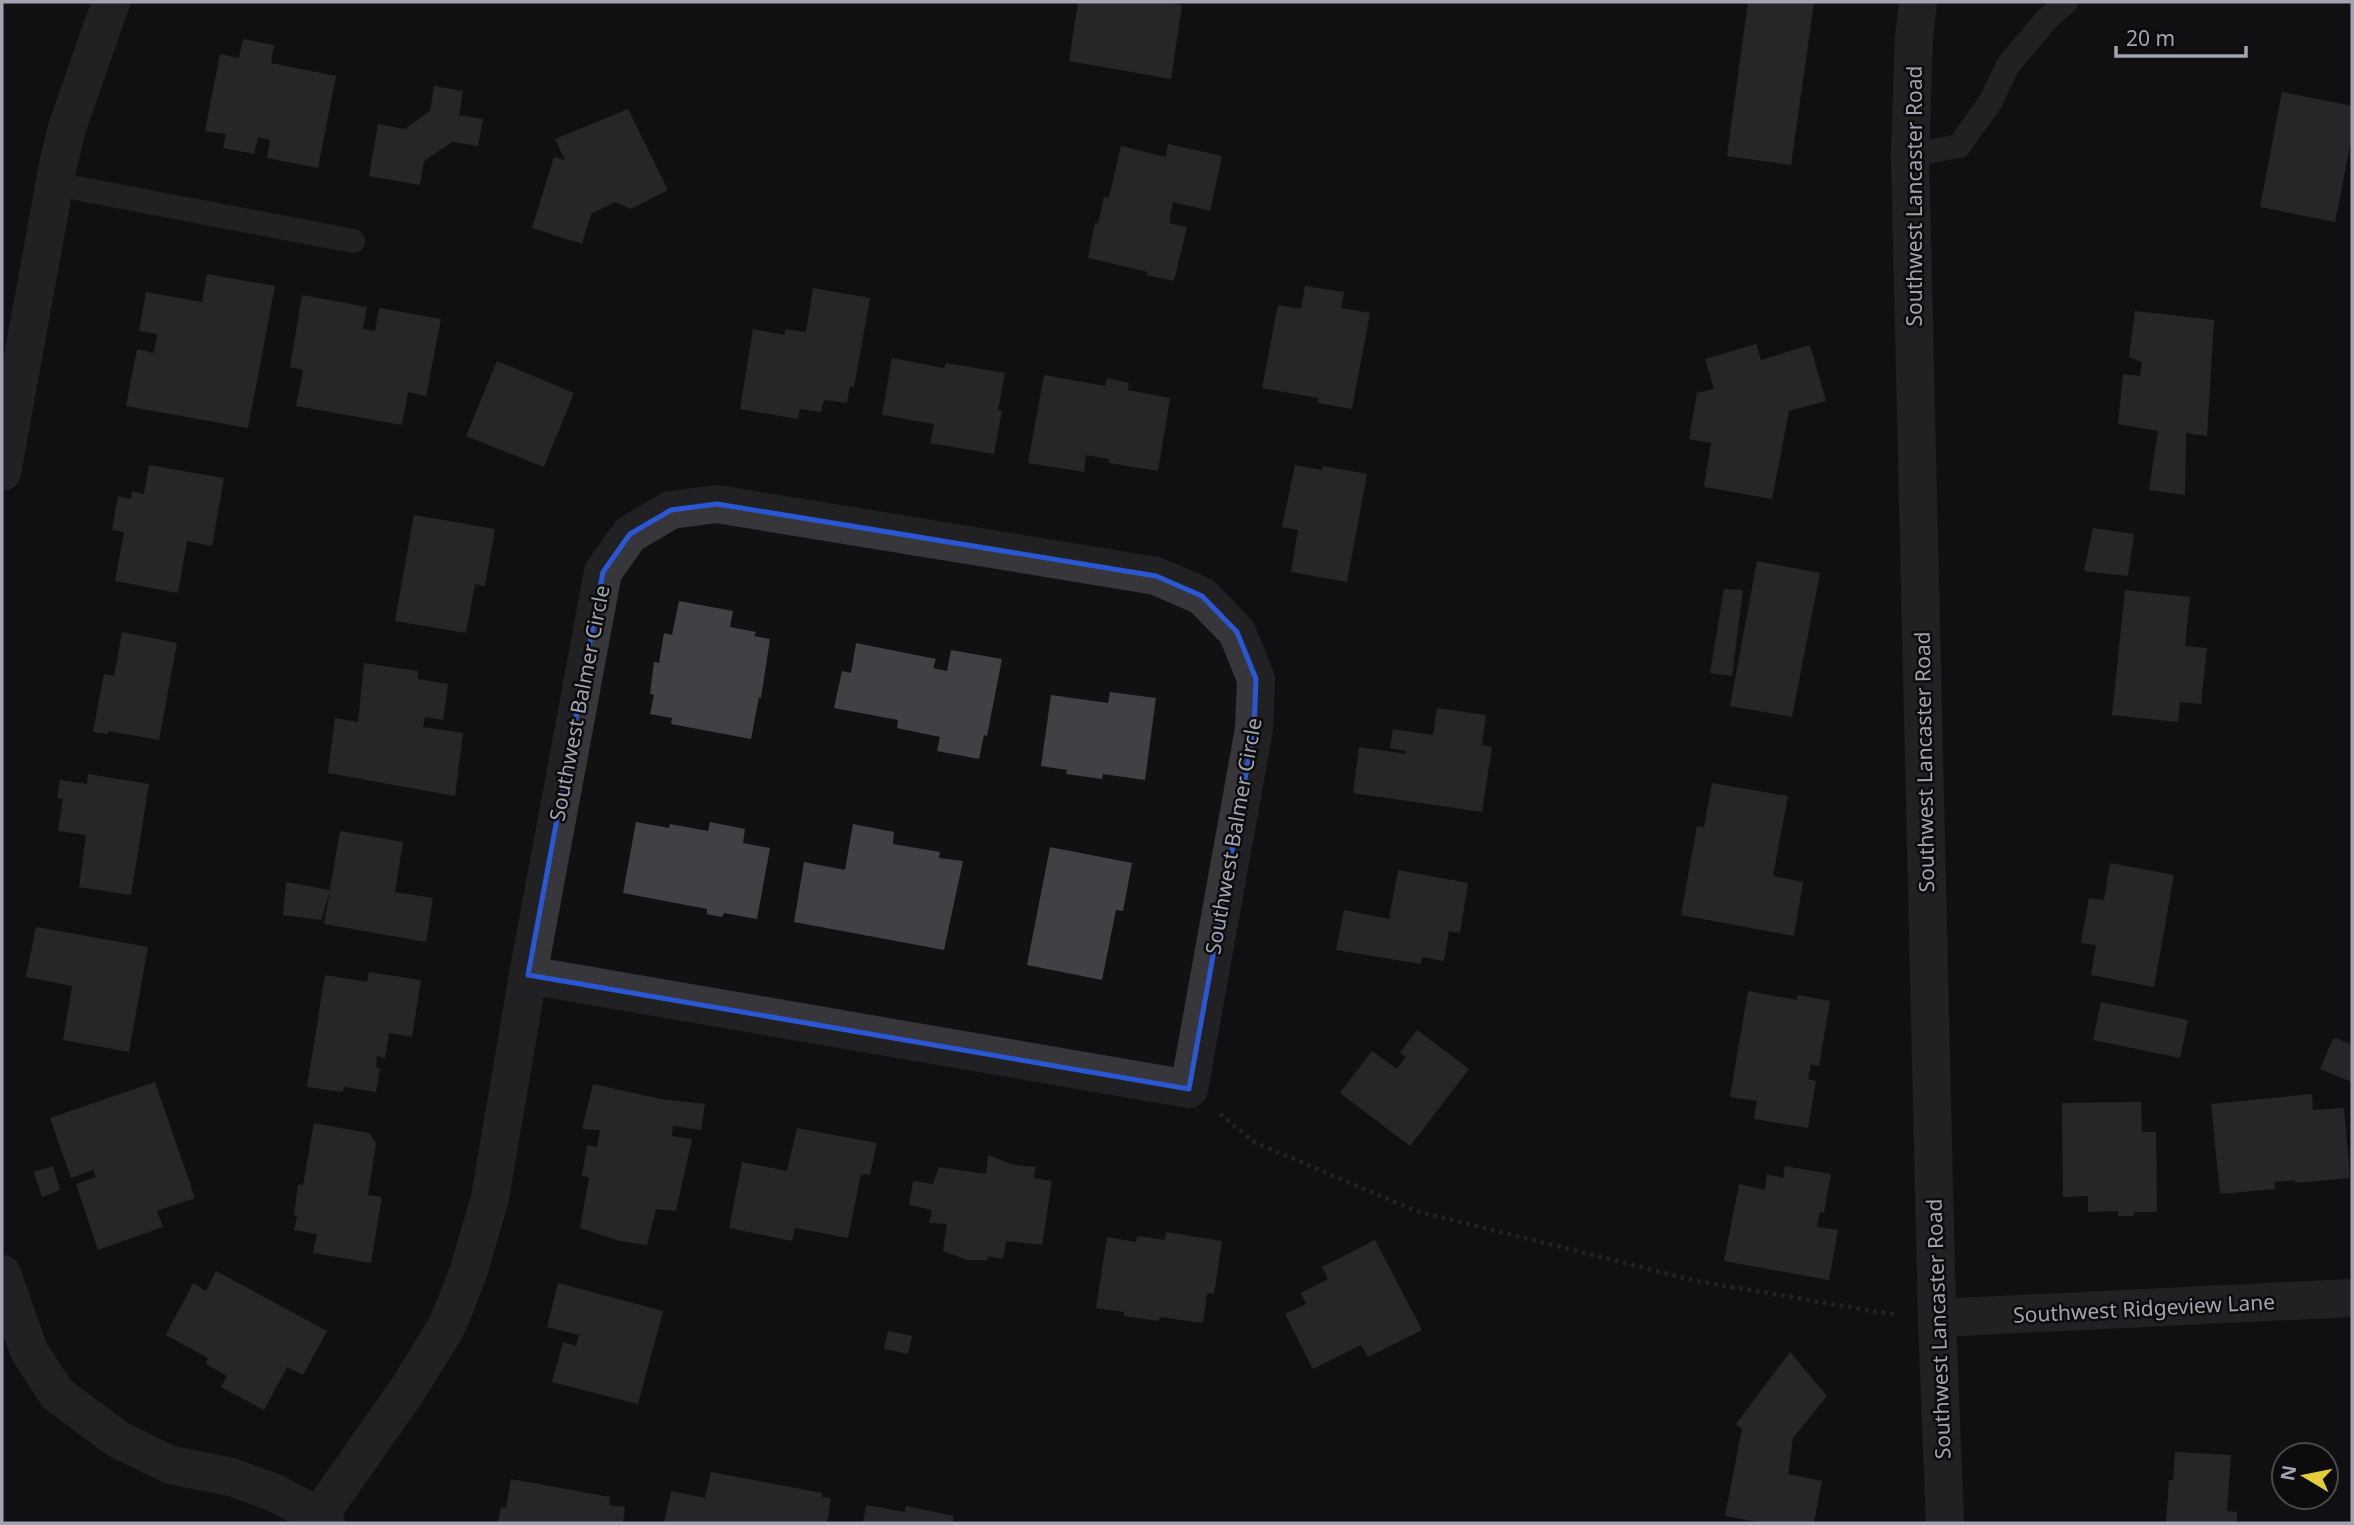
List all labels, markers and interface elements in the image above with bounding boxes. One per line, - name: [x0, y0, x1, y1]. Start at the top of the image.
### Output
- scale bar: [2116, 14, 2246, 58]
- text: 20 m: [2126, 24, 2175, 52]
- street label: Southwest Lancaster Road: [1900, 66, 1928, 326]
- street label: Southwest Balmer Circle: [542, 583, 616, 823]
- street label: Southwest Lancaster Road: [1908, 631, 1940, 893]
- street label: Southwest Balmer Circle: [1198, 715, 1268, 957]
- street label: Southwest Lancaster Road: [1919, 1198, 1957, 1460]
- street label: Southwest Ridgeview Lane: [2012, 1287, 2276, 1329]
- north arrow: [2270, 1441, 2340, 1511]
- text: N: [2274, 1463, 2302, 1483]

